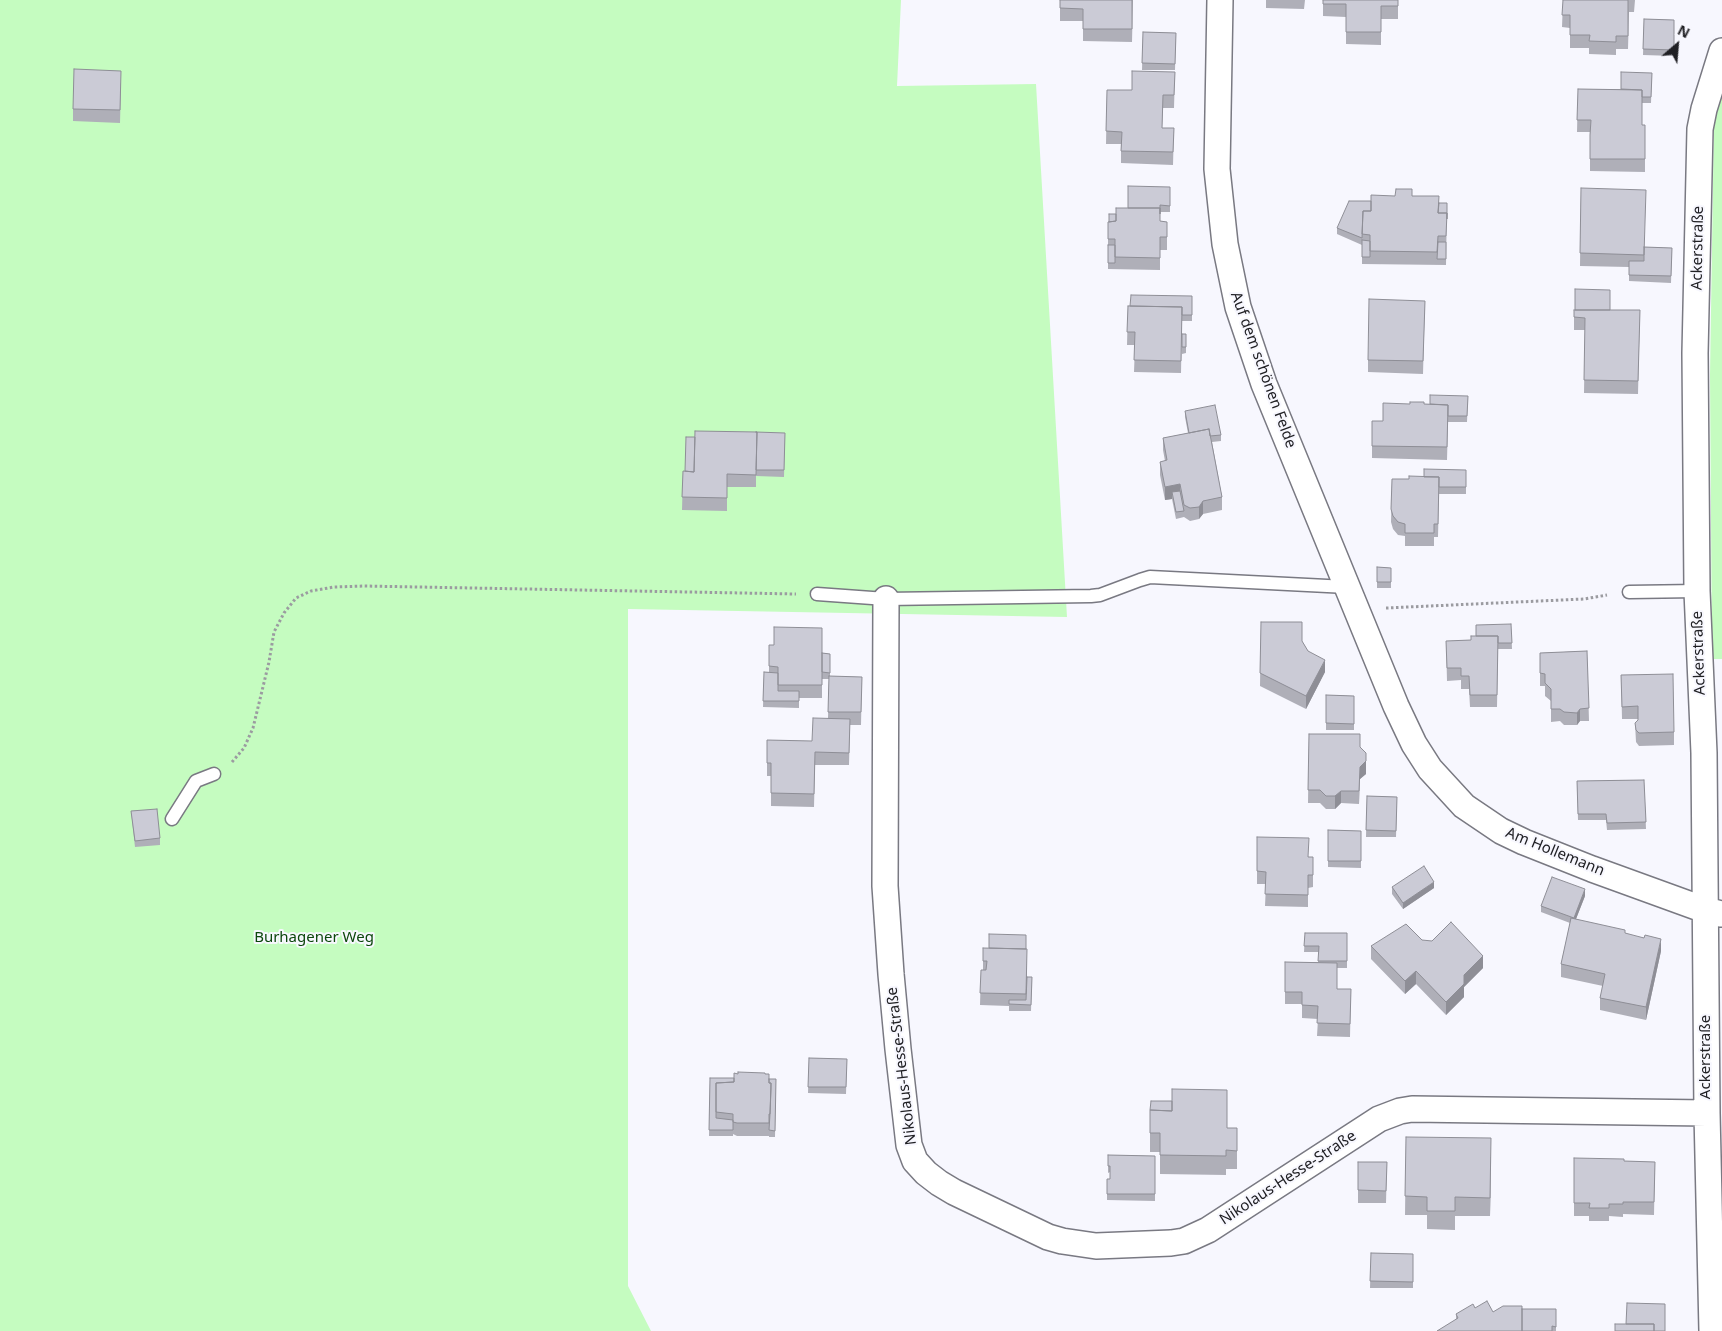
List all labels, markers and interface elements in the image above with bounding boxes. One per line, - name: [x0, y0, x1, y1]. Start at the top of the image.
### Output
- north arrow: [1652, 20, 1702, 70]
- text: N: [1675, 20, 1693, 42]
- street label: Ackerstraße: [1688, 206, 1708, 290]
- street label: Auf dem schönen Felde: [1226, 289, 1300, 451]
- street label: Ackerstraße: [1689, 611, 1709, 695]
- street label: Am Hollemann: [1503, 824, 1607, 880]
- park label: Burhagener Weg: [254, 929, 374, 947]
- street label: Nikolaus-Hesse-Straße: [883, 986, 921, 1146]
- street label: Ackerstraße: [1697, 1015, 1715, 1099]
- street label: Nikolaus-Hesse-Straße: [1216, 1127, 1360, 1229]

